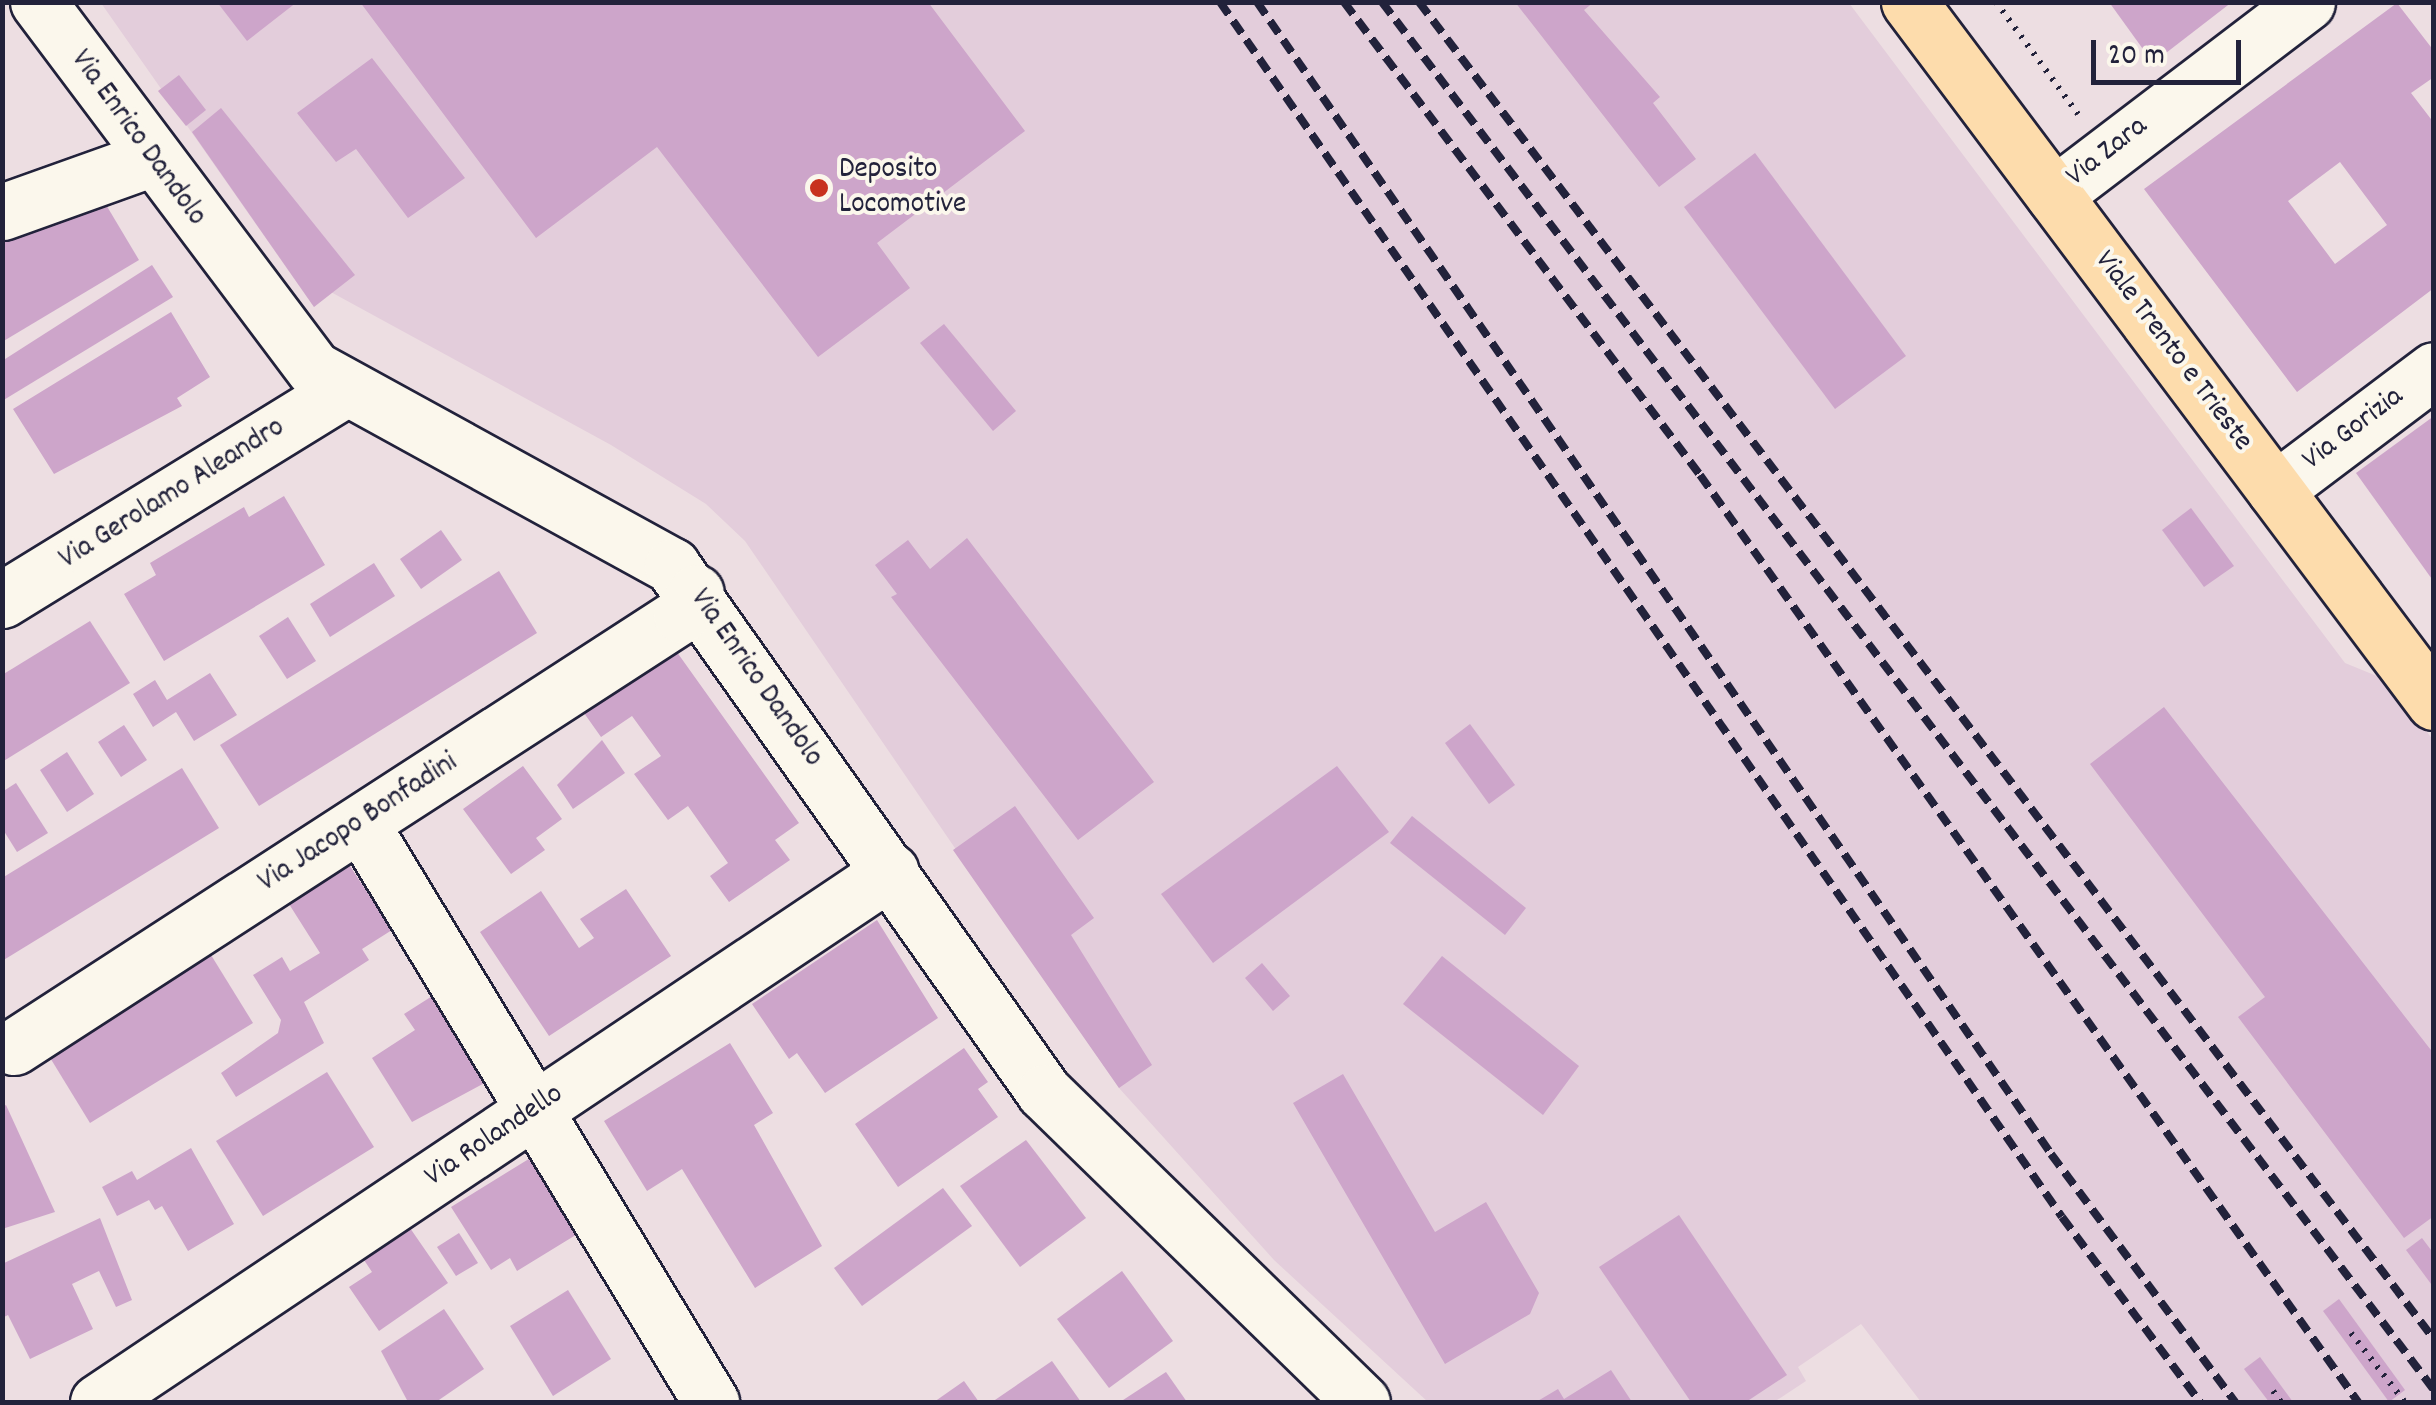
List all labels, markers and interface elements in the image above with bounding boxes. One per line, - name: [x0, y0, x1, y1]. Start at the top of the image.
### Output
- scale bar: [2096, 20, 2246, 82]
- text: 20 m: [2108, 36, 2165, 79]
- street label: Via Enrico Dandolo: [61, 44, 213, 234]
- street label: Via Zara: [2060, 110, 2156, 196]
- place label: Deposito Locomotive: [839, 153, 966, 224]
- marker: Deposito Locomotive: [808, 177, 830, 199]
- street label: Viale Trento e Trieste: [2085, 245, 2259, 459]
- street label: Via Gorizia: [2296, 380, 2412, 480]
- street label: Via Gerolamo Aleandro: [54, 411, 292, 579]
- street label: Via Enrico Dandolo: [680, 583, 830, 775]
- street label: Via Jacopo Bonfadini: [253, 746, 465, 902]
- street label: Via Rolandello: [419, 1078, 571, 1196]

